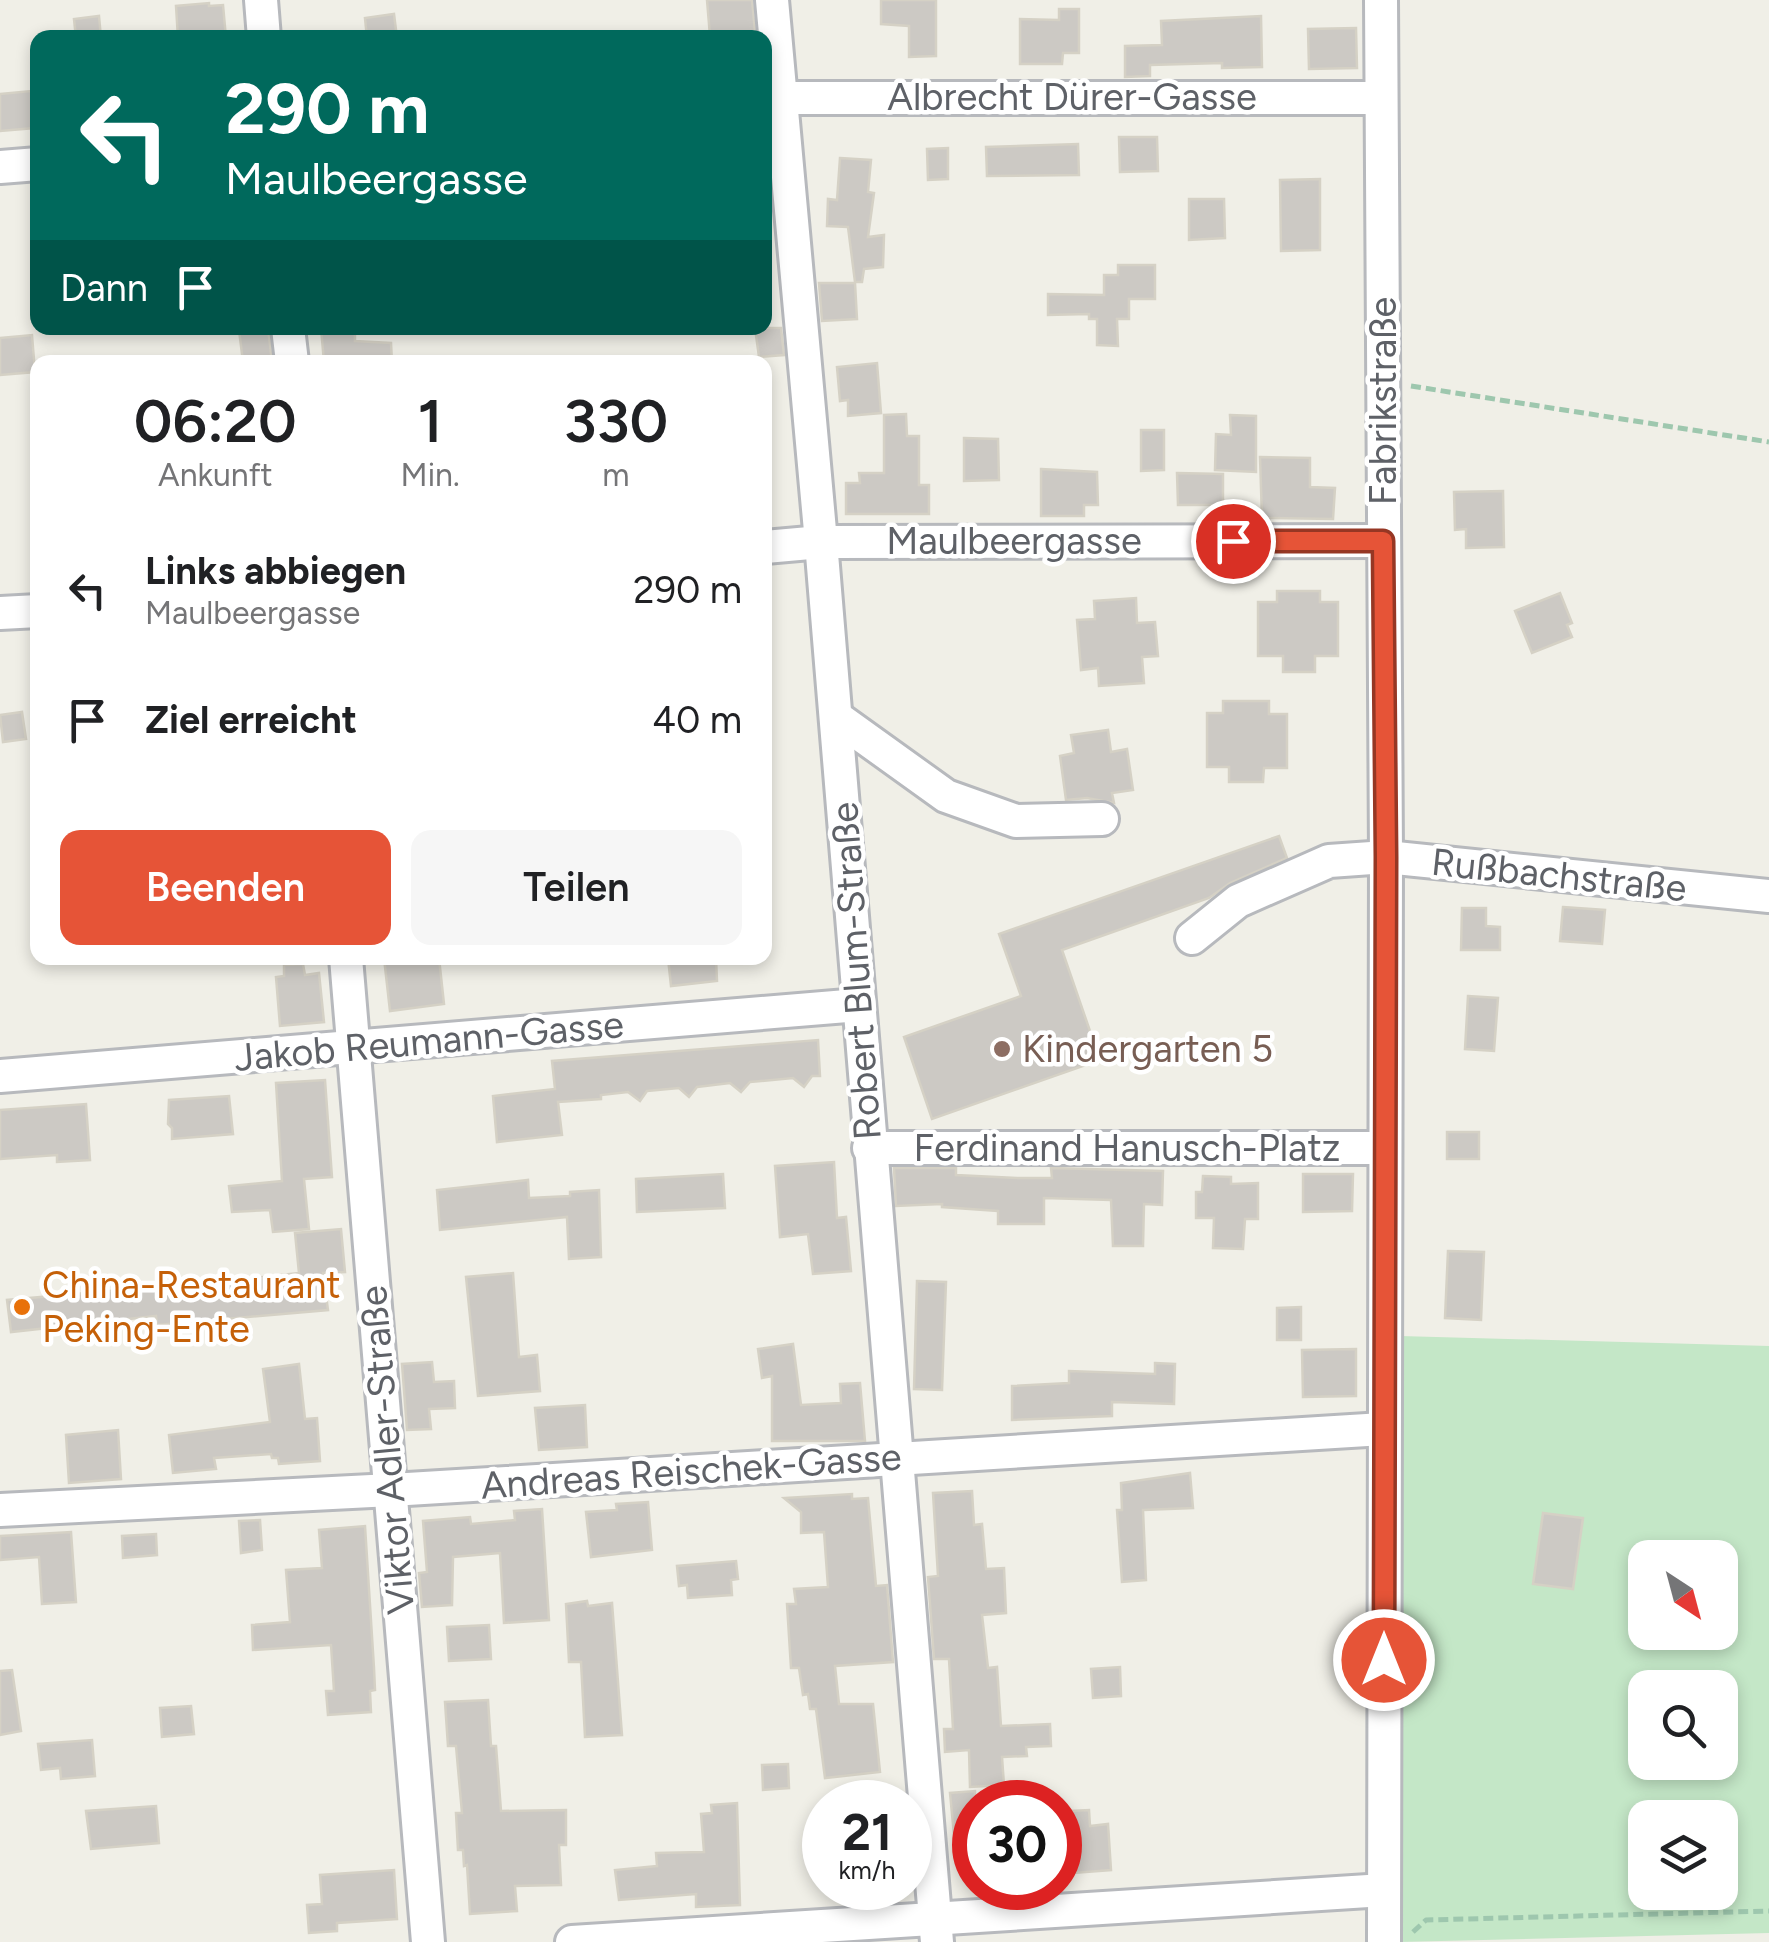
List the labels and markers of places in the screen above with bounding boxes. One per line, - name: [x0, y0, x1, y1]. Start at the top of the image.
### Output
- pin: [1191, 499, 1276, 584]
- place label: Kindergarten 5: [1022, 1026, 1273, 1072]
- marker: Kindergarten 5: [991, 1038, 1013, 1060]
- place label: China-Restaurant Peking-Ente: [42, 1262, 341, 1352]
- marker: China-Restaurant Peking-Ente: [11, 1296, 33, 1318]

